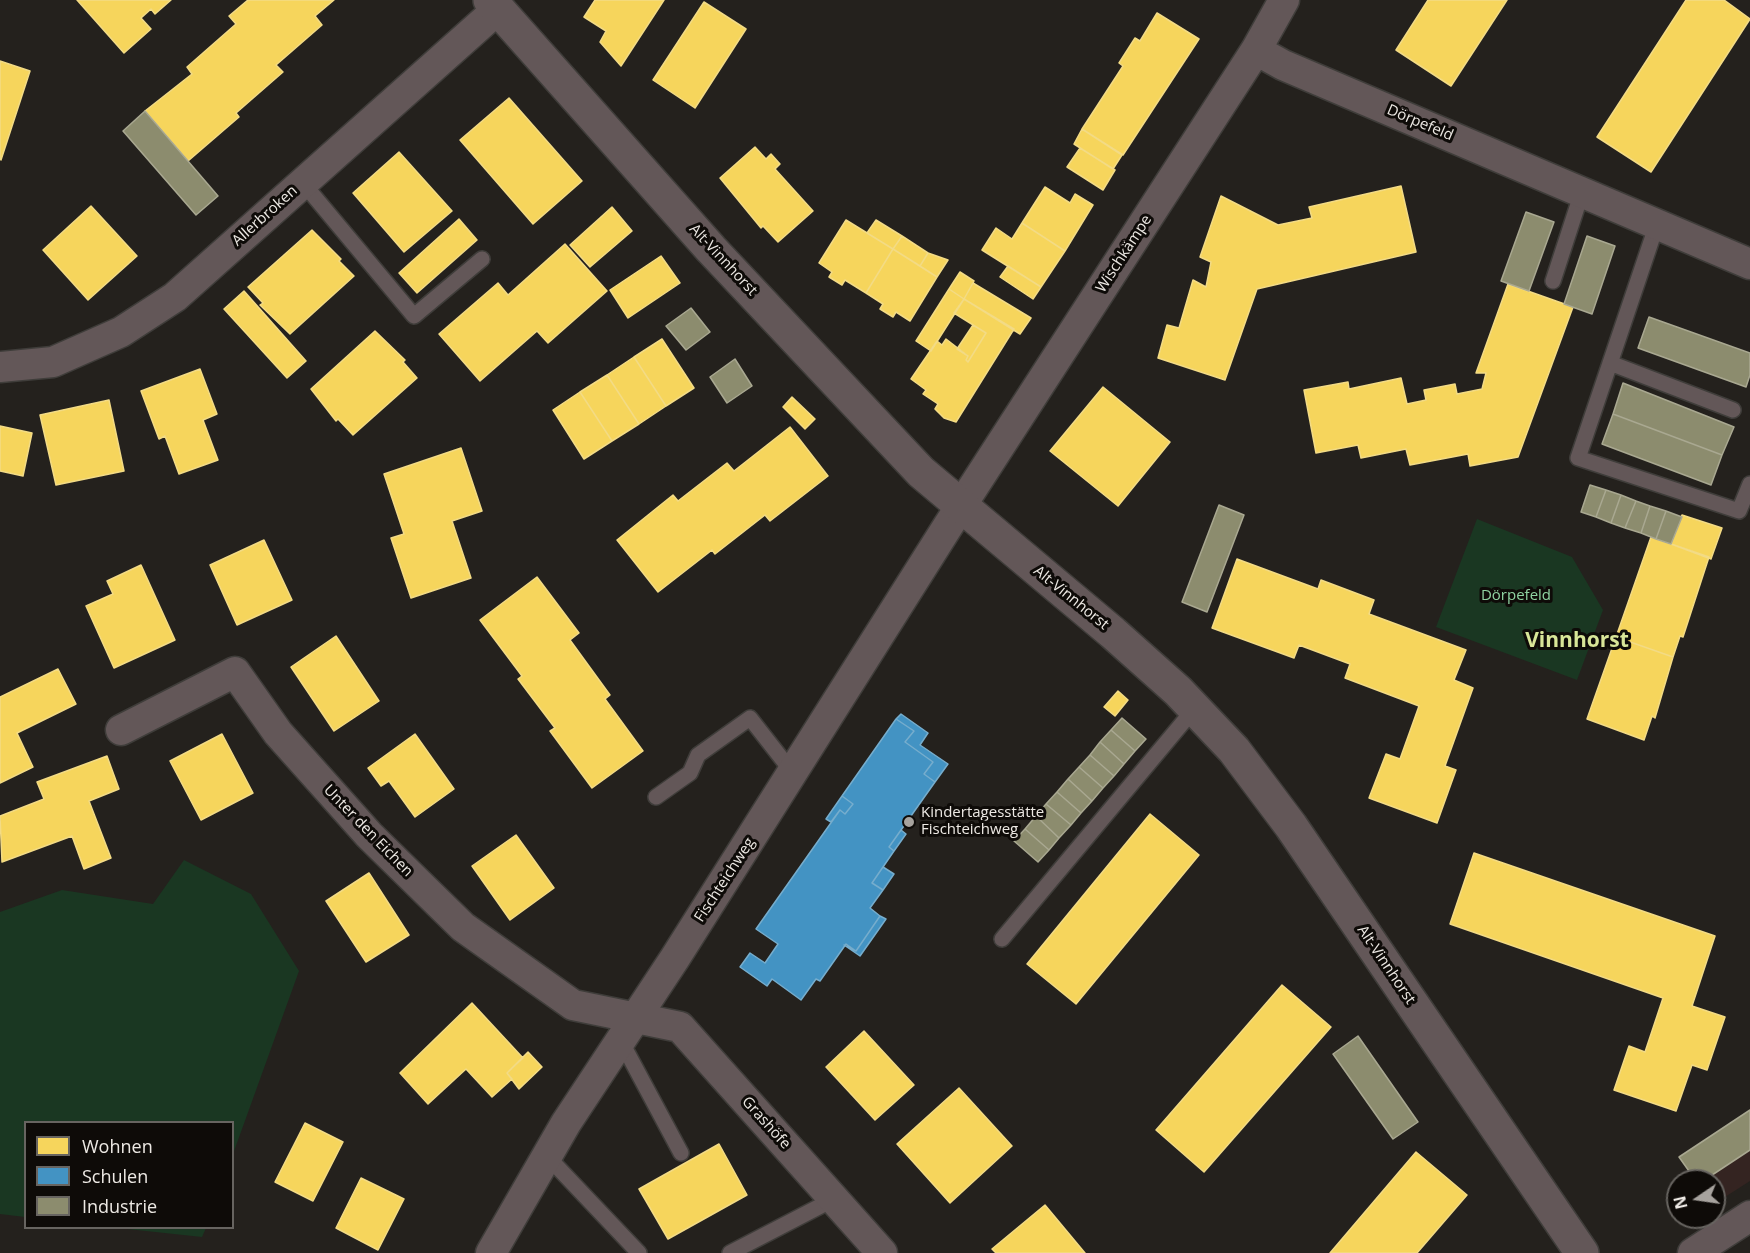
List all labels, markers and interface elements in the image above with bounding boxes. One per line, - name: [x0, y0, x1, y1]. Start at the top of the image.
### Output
- street label: Dörpefeld: [1384, 101, 1456, 145]
- street label: Allerbroken: [229, 182, 301, 250]
- street label: Wischkämpe: [1092, 212, 1156, 296]
- street label: Alt-Vinnhorst: [685, 220, 761, 300]
- street label: Alt-Vinnhorst: [1030, 562, 1112, 634]
- park label: Dörpefeld: [1481, 587, 1551, 605]
- district label: Vinnhorst: [1525, 628, 1629, 654]
- street label: Unter den Eichen: [320, 781, 416, 881]
- place label: Kindertagesstätte Fischteichweg: [921, 804, 1044, 839]
- marker: Kindertagesstätte Fischteichweg: [902, 815, 916, 829]
- street label: Fischteichweg: [691, 834, 759, 926]
- street label: Alt-Vinnhorst: [1353, 922, 1419, 1008]
- street label: Grashöfe: [738, 1093, 794, 1153]
- legend: [24, 1121, 234, 1229]
- text: Wohnen: [82, 1134, 153, 1158]
- text: Schulen: [82, 1164, 148, 1188]
- north arrow: [1666, 1169, 1726, 1229]
- text: Industrie: [82, 1194, 157, 1218]
- text: N: [1668, 1194, 1693, 1211]

